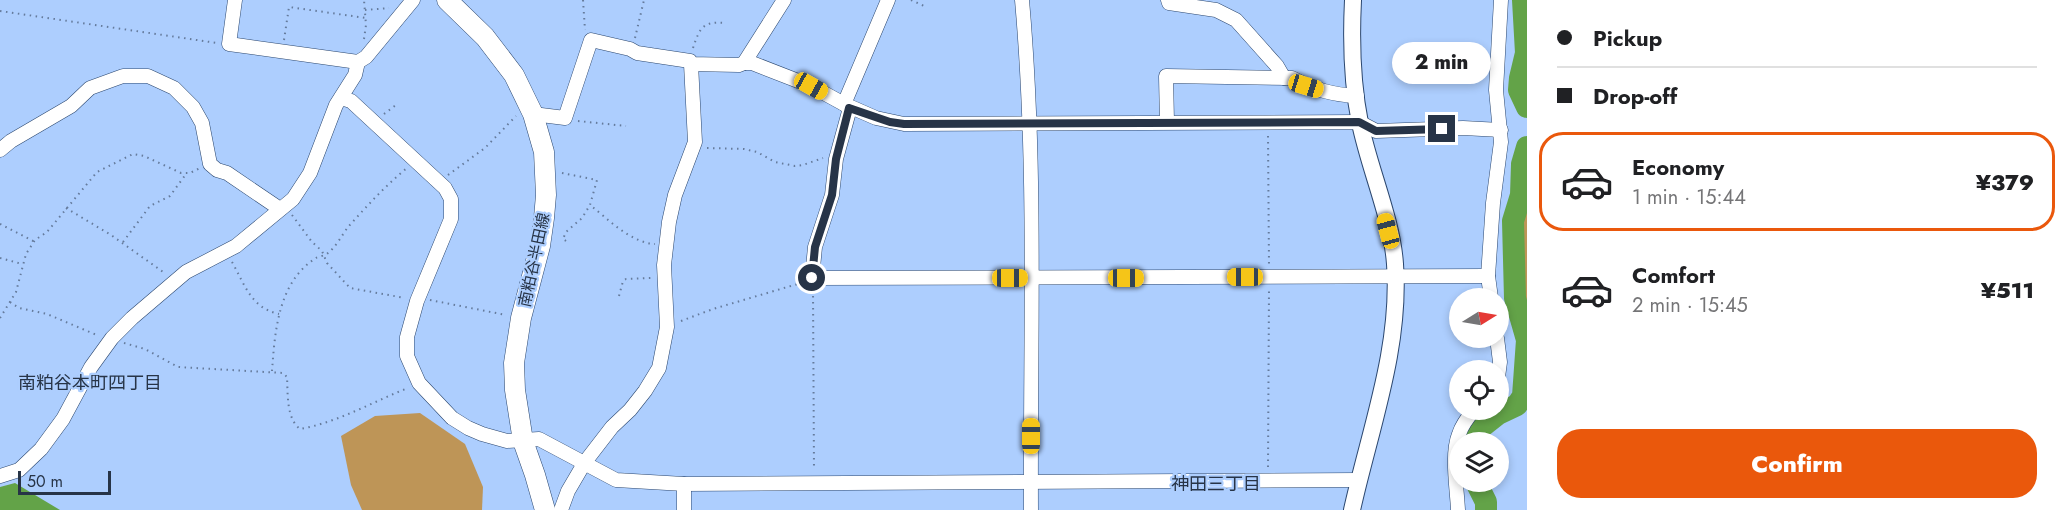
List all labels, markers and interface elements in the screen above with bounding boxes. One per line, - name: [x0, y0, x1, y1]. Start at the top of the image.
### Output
- text: Pickup: [1593, 22, 1662, 54]
- callout: 2 min: [1392, 42, 1492, 84]
- text: 2 min: [1415, 48, 1468, 77]
- car: [791, 69, 831, 103]
- car: [1286, 72, 1326, 100]
- text: Drop-off: [1593, 80, 1677, 112]
- route end: [1428, 115, 1455, 142]
- text: Economy: [1632, 151, 1724, 183]
- icon: car: [1560, 155, 1614, 209]
- text: ¥379: [1976, 166, 2034, 198]
- text: 1 min · 15:44: [1632, 183, 1746, 212]
- street label: 南粕谷半田線: [513, 211, 555, 309]
- car: [1375, 211, 1401, 251]
- text: Comfort: [1632, 259, 1715, 291]
- icon: car: [1560, 263, 1614, 317]
- route start: [798, 264, 825, 291]
- car: [1227, 268, 1263, 286]
- car: [992, 269, 1028, 287]
- car: [1108, 269, 1144, 287]
- text: ¥511: [1981, 274, 2034, 306]
- north arrow: [1449, 288, 1509, 348]
- map controls: [1449, 288, 1509, 492]
- text: 2 min · 15:45: [1632, 291, 1748, 320]
- button: locate: [1449, 360, 1509, 420]
- district label: 南粕谷本町四丁目: [18, 370, 162, 396]
- car: [1022, 418, 1040, 454]
- button: Confirm: [1557, 429, 2037, 498]
- button: layers: [1449, 432, 1509, 492]
- scale bar: [18, 468, 111, 496]
- text: 50 m: [27, 470, 63, 493]
- district label: 神田三丁目: [1171, 471, 1261, 497]

